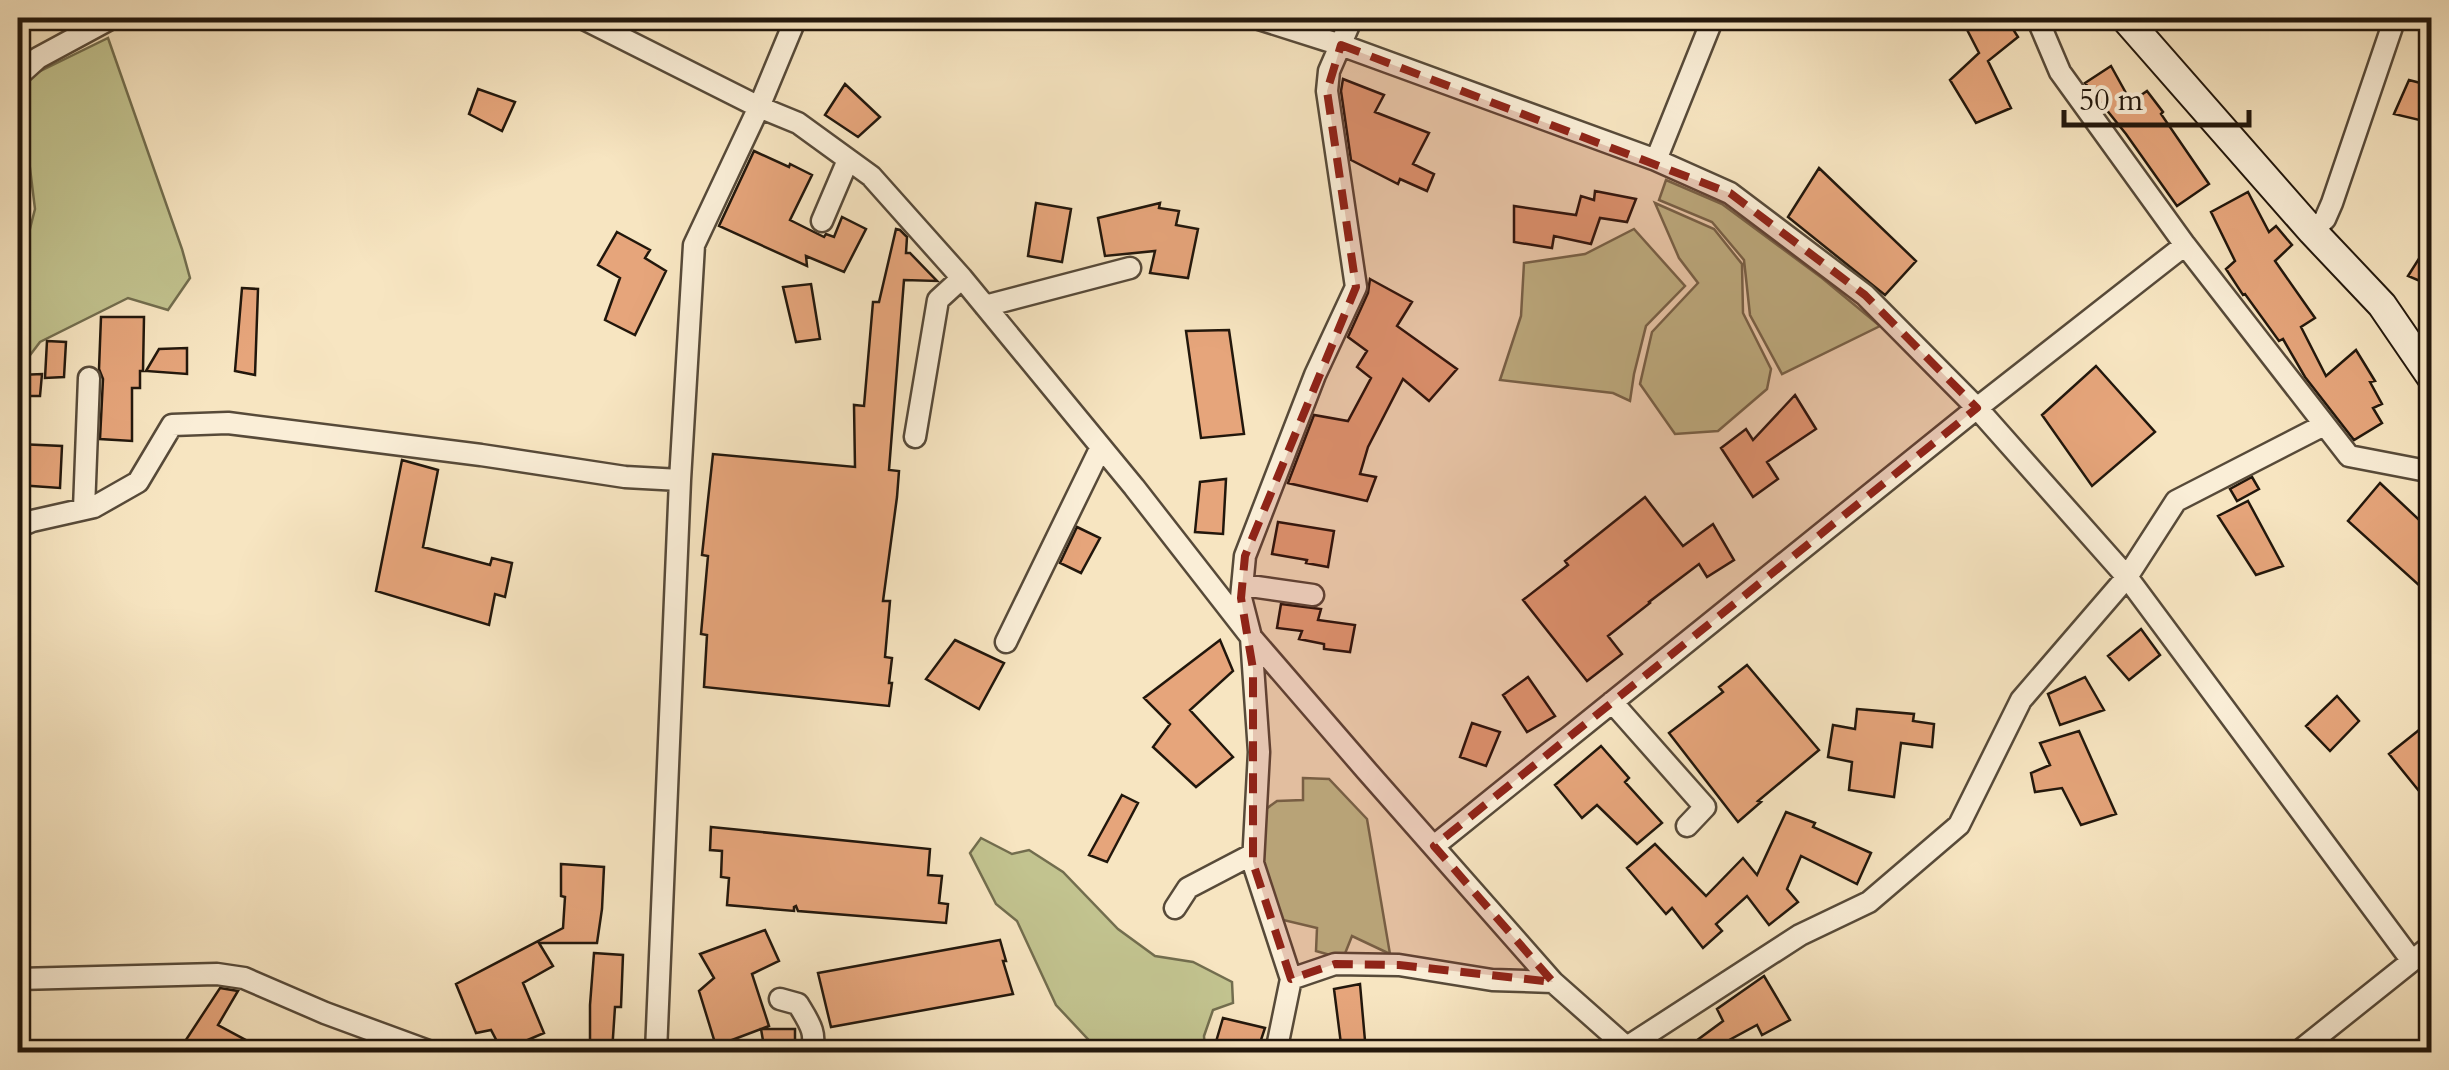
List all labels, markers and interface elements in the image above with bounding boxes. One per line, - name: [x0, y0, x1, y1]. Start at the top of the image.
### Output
- scale bar: [2064, 65, 2249, 127]
- text: 50 m: [2079, 80, 2144, 121]

